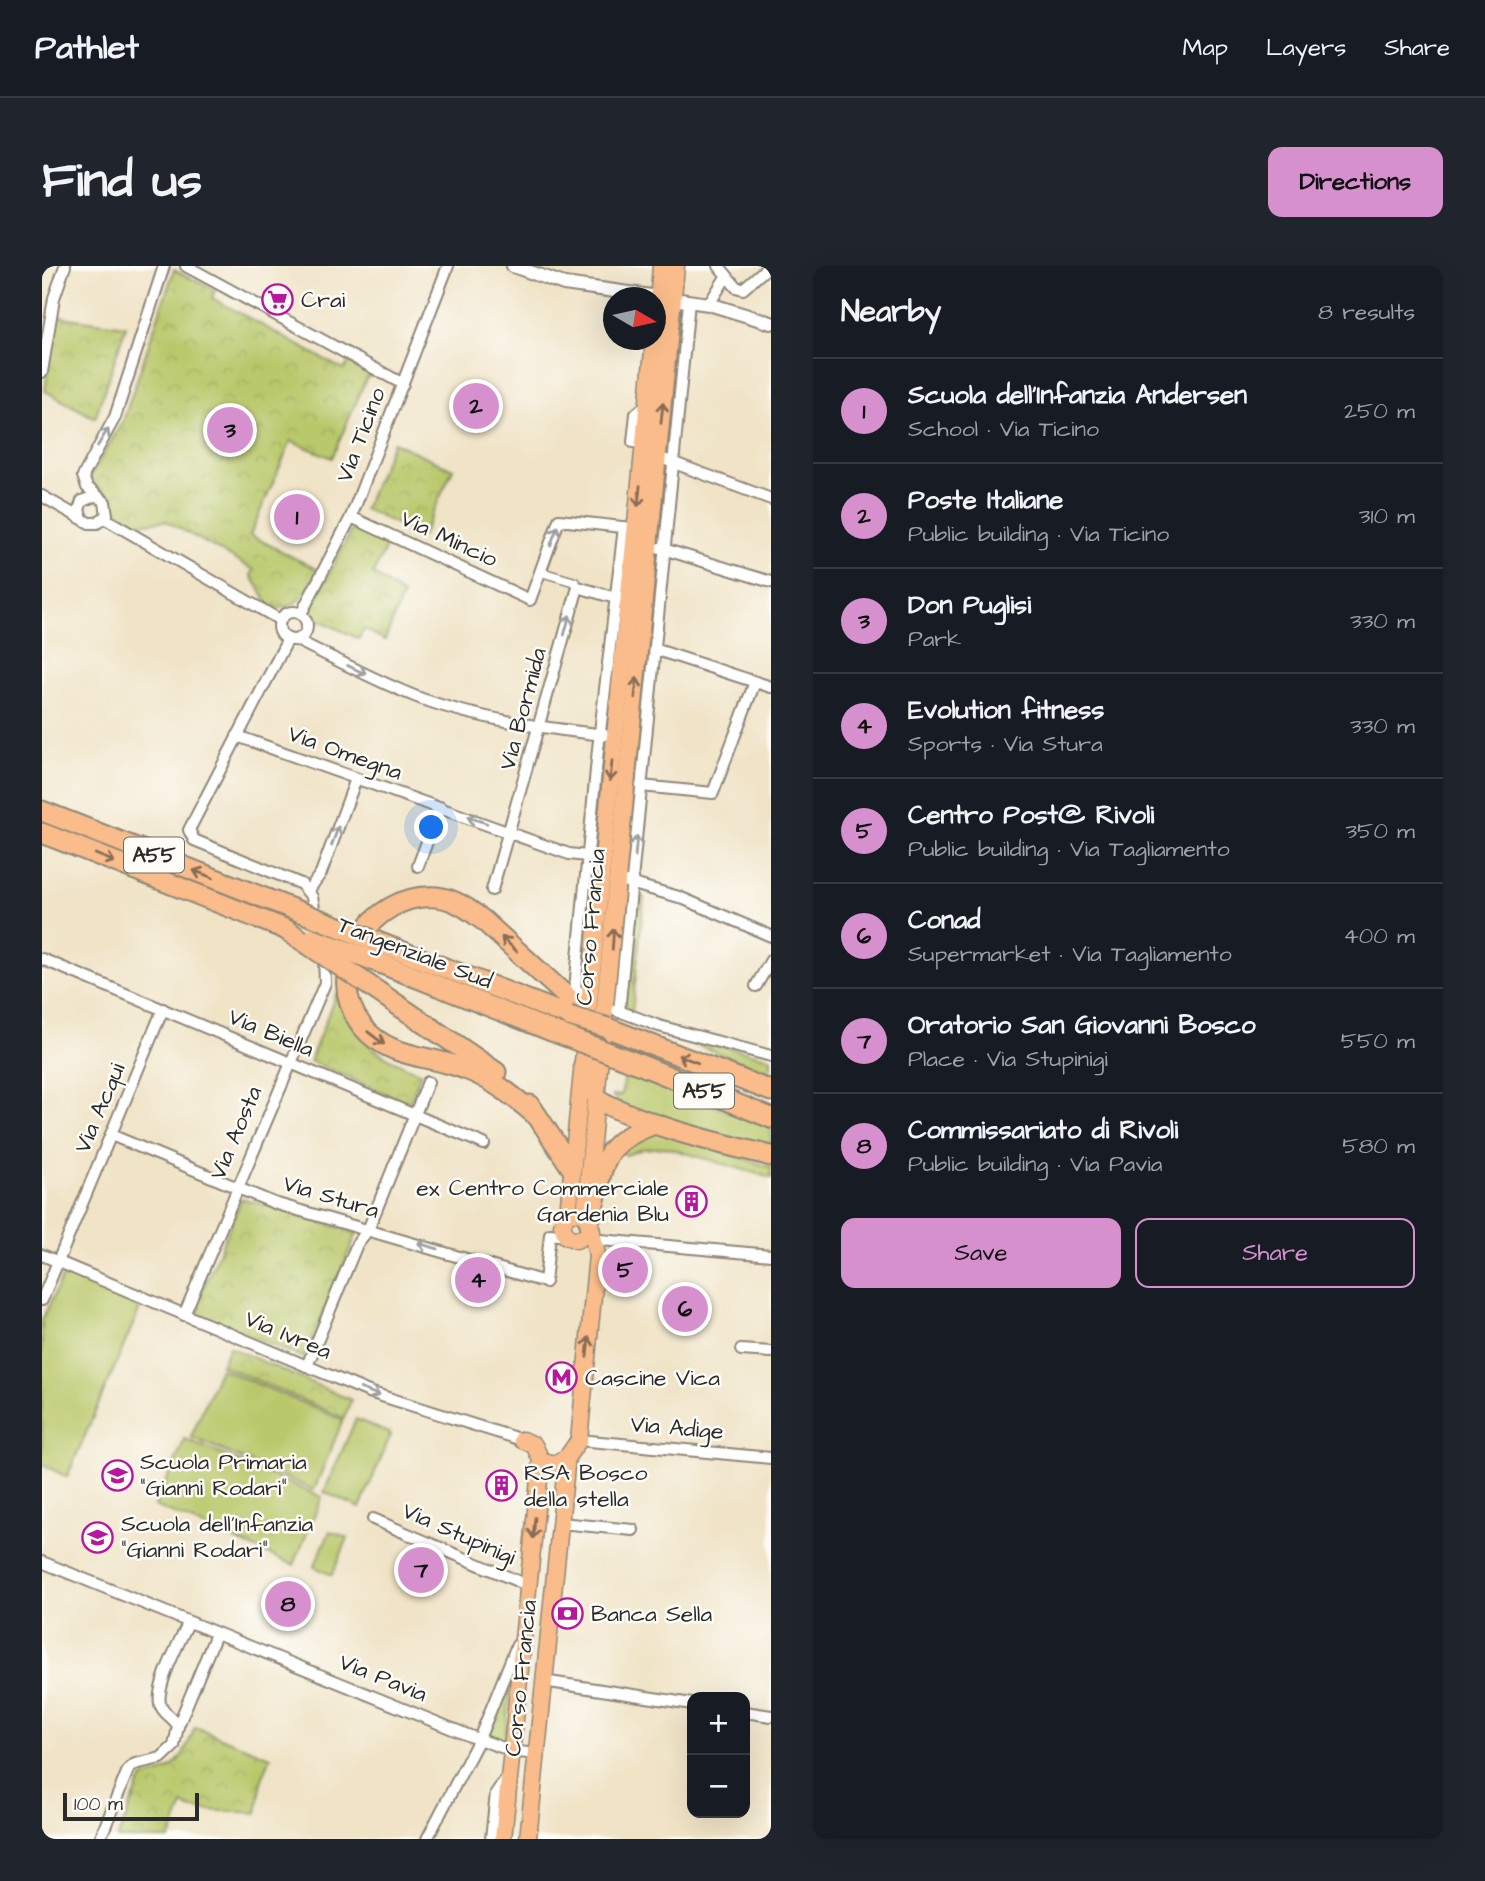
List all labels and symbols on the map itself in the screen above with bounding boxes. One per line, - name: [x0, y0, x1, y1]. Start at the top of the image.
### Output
- supermarket icon: Crai: [261, 283, 295, 317]
- place label: Crai: [301, 284, 346, 316]
- north arrow: [603, 287, 666, 350]
- pin: 2: [453, 380, 499, 432]
- street label: Via Ticino: [328, 383, 394, 487]
- one-way arrow: [656, 402, 669, 425]
- pin: 3: [207, 404, 253, 456]
- one-way arrow: [96, 428, 110, 448]
- one-way arrow: [632, 485, 645, 507]
- pin: 1: [274, 491, 320, 543]
- street label: Via Mincio: [395, 503, 503, 575]
- one-way arrow: [548, 526, 561, 547]
- one-way arrow: [562, 614, 575, 636]
- street label: Via Bormida: [491, 644, 555, 774]
- one-way arrow: [346, 663, 367, 677]
- one-way arrow: [629, 677, 642, 700]
- street label: Via Omegna: [283, 718, 407, 790]
- one-way arrow: [604, 760, 617, 782]
- your location: [414, 810, 448, 844]
- one-way arrow: [466, 813, 488, 825]
- one-way arrow: [329, 826, 342, 848]
- one-way arrow: [630, 836, 643, 858]
- road number: A55: [124, 838, 184, 872]
- street label: Corso Francia: [568, 847, 614, 1007]
- one-way arrow: [94, 852, 116, 865]
- one-way arrow: [193, 867, 215, 880]
- street label: Tangenziale Sud: [333, 909, 497, 998]
- one-way arrow: [607, 928, 620, 951]
- one-way arrow: [501, 935, 518, 952]
- street label: Via Biella: [223, 1001, 319, 1065]
- one-way arrow: [366, 1031, 384, 1046]
- one-way arrow: [678, 1051, 699, 1064]
- street label: Via Acqui: [67, 1058, 134, 1158]
- road number: A55: [674, 1074, 734, 1108]
- street label: Via Aosta: [202, 1081, 270, 1185]
- street label: Via Stura: [279, 1167, 383, 1227]
- place label: ex Centro Commerciale Gardenia Blu: [416, 1172, 669, 1230]
- building icon: ex Centro Commerciale Gardenia Blu: [675, 1184, 709, 1218]
- one-way arrow: [418, 1239, 440, 1252]
- pin: 5: [602, 1244, 648, 1296]
- pin: 4: [455, 1254, 501, 1306]
- pin: 6: [662, 1283, 708, 1335]
- street label: Via Ivrea: [240, 1302, 336, 1368]
- one-way arrow: [582, 1337, 595, 1359]
- metro station icon: Cascine Vica: [545, 1361, 579, 1395]
- place label: Cascine Vica: [585, 1362, 720, 1394]
- one-way arrow: [359, 1387, 381, 1399]
- street label: Via Adige: [629, 1408, 725, 1449]
- place label: Scuola Primaria "Gianni Rodari": [140, 1446, 307, 1504]
- place label: RSA Bosco della stella: [524, 1457, 648, 1515]
- school or university icon: Scuola Primaria "Gianni Rodari": [100, 1458, 134, 1492]
- building icon: RSA Bosco della stella: [484, 1469, 518, 1503]
- street label: Via Stupinigi: [397, 1495, 521, 1574]
- place label: Scuola dell'Infanzia "Gianni Rodari": [121, 1508, 313, 1566]
- one-way arrow: [527, 1516, 540, 1539]
- school or university icon: Scuola dell'Infanzia "Gianni Rodari": [81, 1520, 115, 1554]
- pin: 7: [398, 1544, 444, 1596]
- pin: 8: [265, 1578, 311, 1630]
- bank icon: Banca Sella: [551, 1597, 585, 1631]
- street label: Corso Francia: [497, 1598, 545, 1758]
- place label: Banca Sella: [591, 1598, 712, 1630]
- street label: Via Pavia: [334, 1646, 432, 1710]
- scale bar: [63, 1790, 200, 1822]

